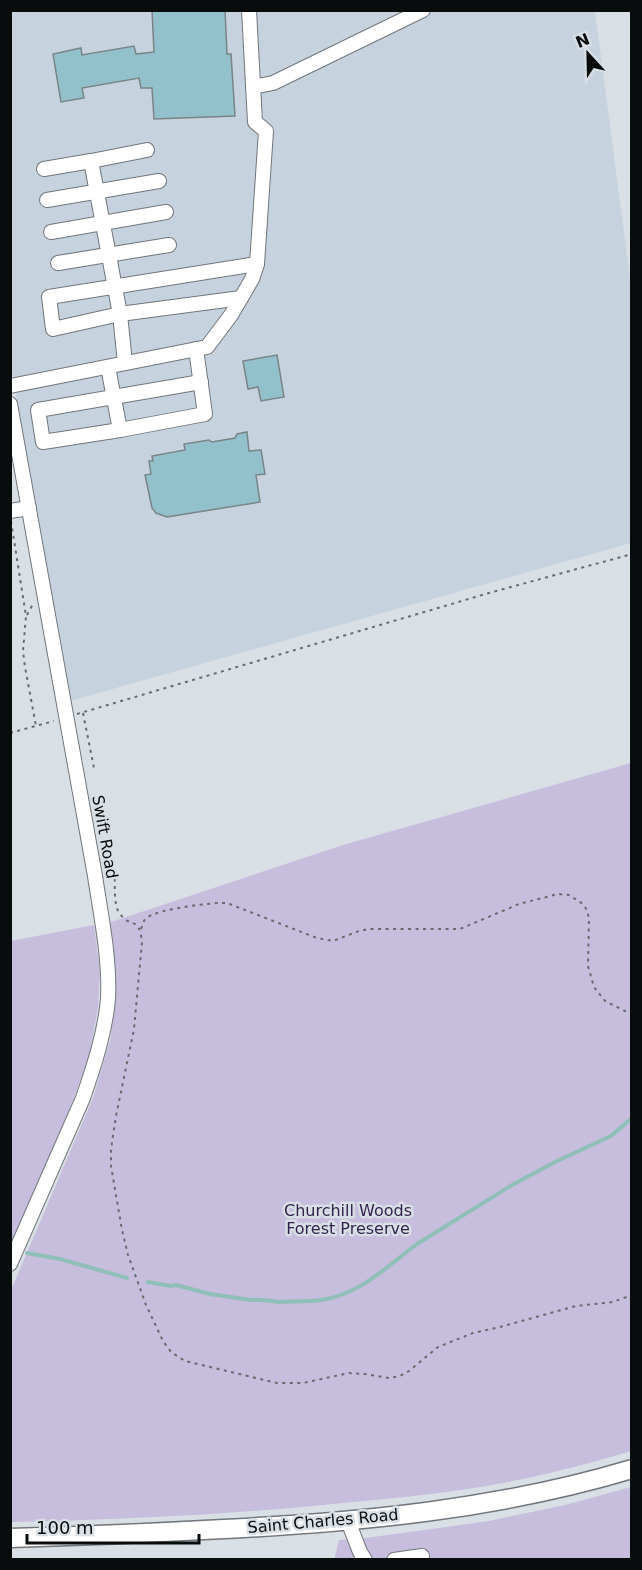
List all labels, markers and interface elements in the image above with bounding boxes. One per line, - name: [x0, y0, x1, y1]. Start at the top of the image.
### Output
- north arrow: [558, 24, 618, 84]
- text: N: [573, 29, 592, 52]
- street label: Swift Road: [88, 794, 122, 880]
- park label: Churchill Woods Forest Preserve: [284, 1201, 412, 1238]
- street label: Saint Charles Road: [247, 1505, 399, 1537]
- scale bar: [27, 1507, 200, 1545]
- text: 100 m: [36, 1517, 94, 1538]

